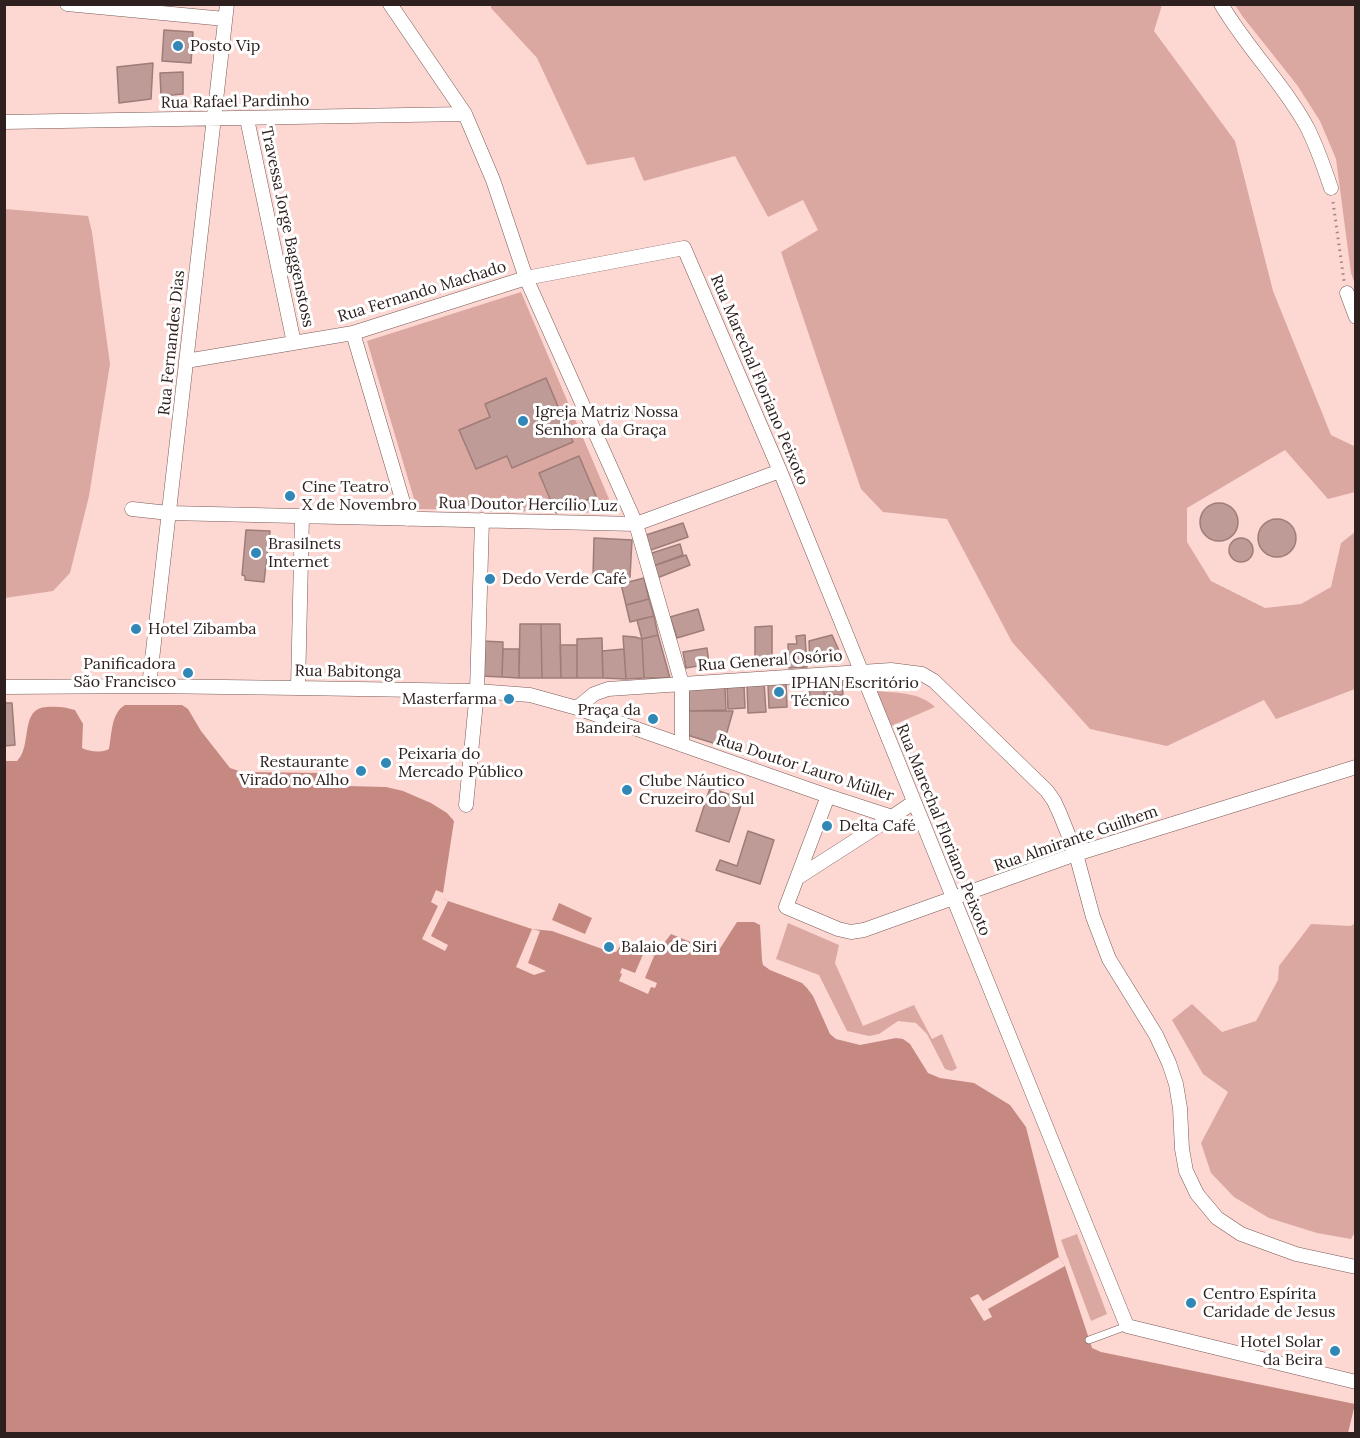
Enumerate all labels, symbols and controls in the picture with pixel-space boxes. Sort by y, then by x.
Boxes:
place label: Posto Vip [190,36,260,56]
marker: Posto Vip [171,39,185,53]
street label: Rua Rafael Pardinho [161,91,309,113]
street label: Travessa Jorge Baggenstoss [256,125,318,329]
street label: Rua Fernando Machado [335,257,509,327]
street label: Rua Fernandes Dias [155,269,189,417]
street label: Rua Marechal Floriano Peixoto [706,272,812,488]
place label: Igreja Matriz Nossa Senhora da Graça [535,402,678,440]
marker: Igreja Matriz Nossa Senhora da Graça [516,414,530,428]
place label: Cine Teatro X de Novembro [302,477,417,515]
marker: Cine Teatro X de Novembro [283,489,297,503]
street label: Rua Doutor Hercílio Luz [438,494,618,516]
place label: Brasilnets Internet [268,534,341,572]
marker: Brasilnets Internet [249,546,263,560]
place label: Dedo Verde Café [502,569,627,589]
marker: Dedo Verde Café [483,572,497,586]
place label: Hotel Zibamba [148,619,257,639]
marker: Hotel Zibamba [129,622,143,636]
street label: Rua General Osório [697,646,843,676]
place label: Panificadora São Francisco [74,654,176,692]
street label: Rua Babitonga [294,661,402,683]
marker: Panificadora São Francisco [181,666,195,680]
place label: IPHAN Escritório Técnico [791,673,919,711]
marker: IPHAN Escritório Técnico [772,685,786,699]
place label: Masterfarma [402,689,497,709]
marker: Masterfarma [502,692,516,706]
place label: Praça da Bandeira [575,700,641,738]
marker: Praça da Bandeira [646,712,660,726]
street label: Rua Marechal Floriano Peixoto [892,721,994,939]
street label: Rua Doutor Lauro Müller [714,730,896,806]
place label: Peixaria do Mercado Público [398,744,523,782]
place label: Restaurante Virado no Alho [239,752,349,790]
marker: Peixaria do Mercado Público [379,756,393,770]
marker: Restaurante Virado no Alho [354,764,368,778]
place label: Clube Náutico Cruzeiro do Sul [639,771,754,809]
marker: Clube Náutico Cruzeiro do Sul [620,783,634,797]
street label: Rua Almirante Guilhem [992,802,1160,876]
place label: Delta Café [839,816,916,836]
marker: Delta Café [820,819,834,833]
place label: Balaio de Siri [621,937,717,957]
marker: Balaio de Siri [602,940,616,954]
place label: Centro Espírita Caridade de Jesus [1203,1284,1335,1322]
marker: Centro Espírita Caridade de Jesus [1184,1296,1198,1310]
place label: Hotel Solar da Beira [1240,1332,1323,1370]
marker: Hotel Solar da Beira [1328,1344,1342,1358]

